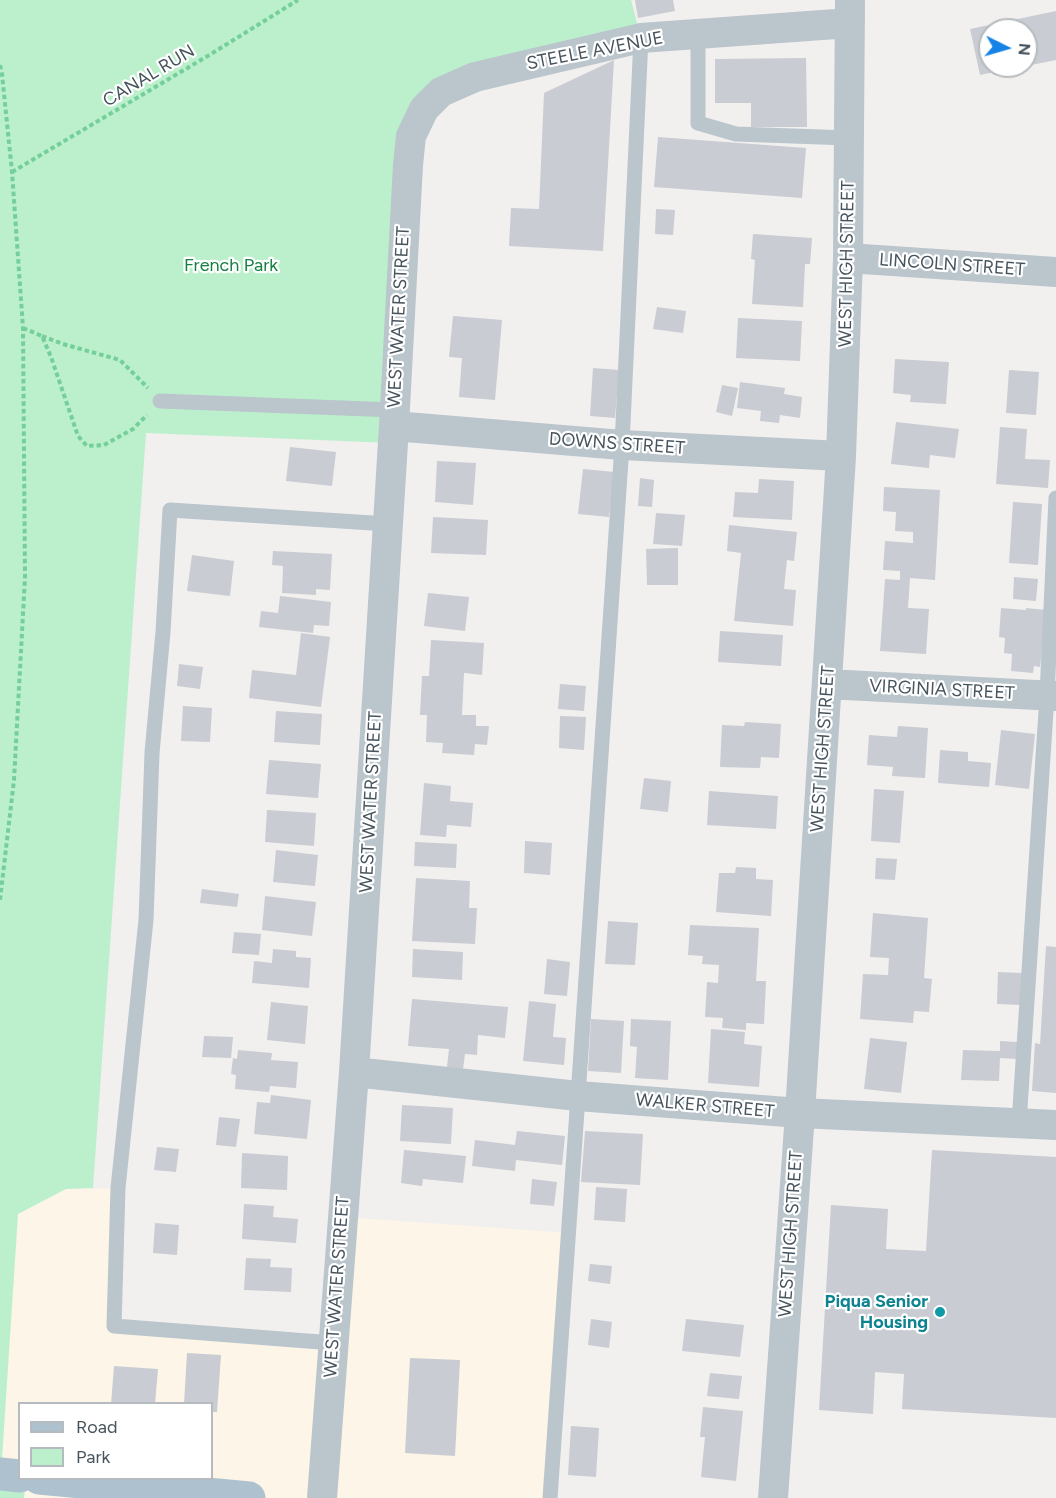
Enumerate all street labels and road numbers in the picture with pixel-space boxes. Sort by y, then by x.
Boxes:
street label: STEELE AVENUE [525,27,665,75]
street label: CANAL RUN [99,40,199,112]
street label: WEST HIGH STREET [835,180,859,348]
street label: WEST WATER STREET [383,226,415,408]
street label: LINCOLN STREET [878,249,1026,281]
street label: DOWNS STREET [548,428,686,460]
street label: WEST HIGH STREET [806,665,840,833]
street label: VIRGINIA STREET [869,675,1015,705]
street label: WEST WATER STREET [355,711,387,893]
street label: WALKER STREET [635,1089,775,1123]
street label: WEST HIGH STREET [774,1150,808,1318]
street label: WEST WATER STREET [320,1196,354,1378]

